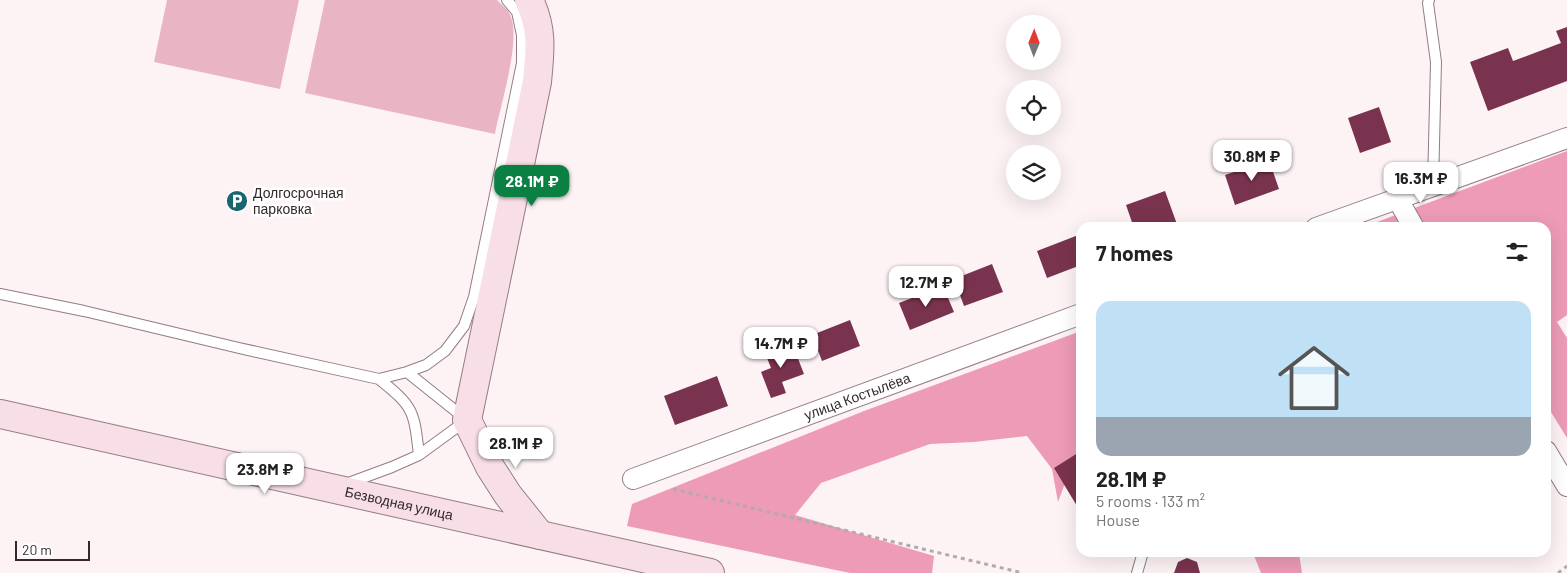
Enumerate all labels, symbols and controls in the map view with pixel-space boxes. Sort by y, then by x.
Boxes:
north arrow [1006,15,1061,70]
map controls [1006,15,1061,200]
button: locate [1006,80,1061,135]
pin: 30.8M ₽ [1206,140,1298,182]
button: layers [1006,145,1061,200]
text: 30.8M ₽ [1224,146,1280,165]
pin: 16.3M ₽ [1375,162,1467,204]
pin: 28.1M ₽ [486,164,578,207]
text: 16.3M ₽ [1394,168,1448,187]
text: 28.1M ₽ [505,171,559,190]
place label: Долгосрочная парковка [253,184,344,217]
parking icon: Долгосрочная парковка [225,189,249,213]
icon: filters [1503,238,1531,266]
text: 7 homes [1096,240,1173,265]
pin: 12.7M ₽ [880,266,972,308]
text: 12.7M ₽ [900,272,952,291]
pin: 14.7M ₽ [735,326,827,369]
text: 14.7M ₽ [754,333,808,352]
icon: home [1269,333,1359,423]
street label: улица Костылёва [802,369,913,423]
pin: 28.1M ₽ [470,426,562,469]
text: 28.1M ₽ [489,433,543,452]
pin: 23.8M ₽ [219,452,311,495]
text: 23.8M ₽ [237,459,293,478]
text: 28.1M ₽ [1096,466,1166,491]
street label: Безводная улица [343,483,455,523]
text: 5 rooms · 133 m² [1096,491,1205,510]
text: House [1096,510,1140,529]
scale bar [15,538,90,561]
text: 20 m [22,541,52,558]

